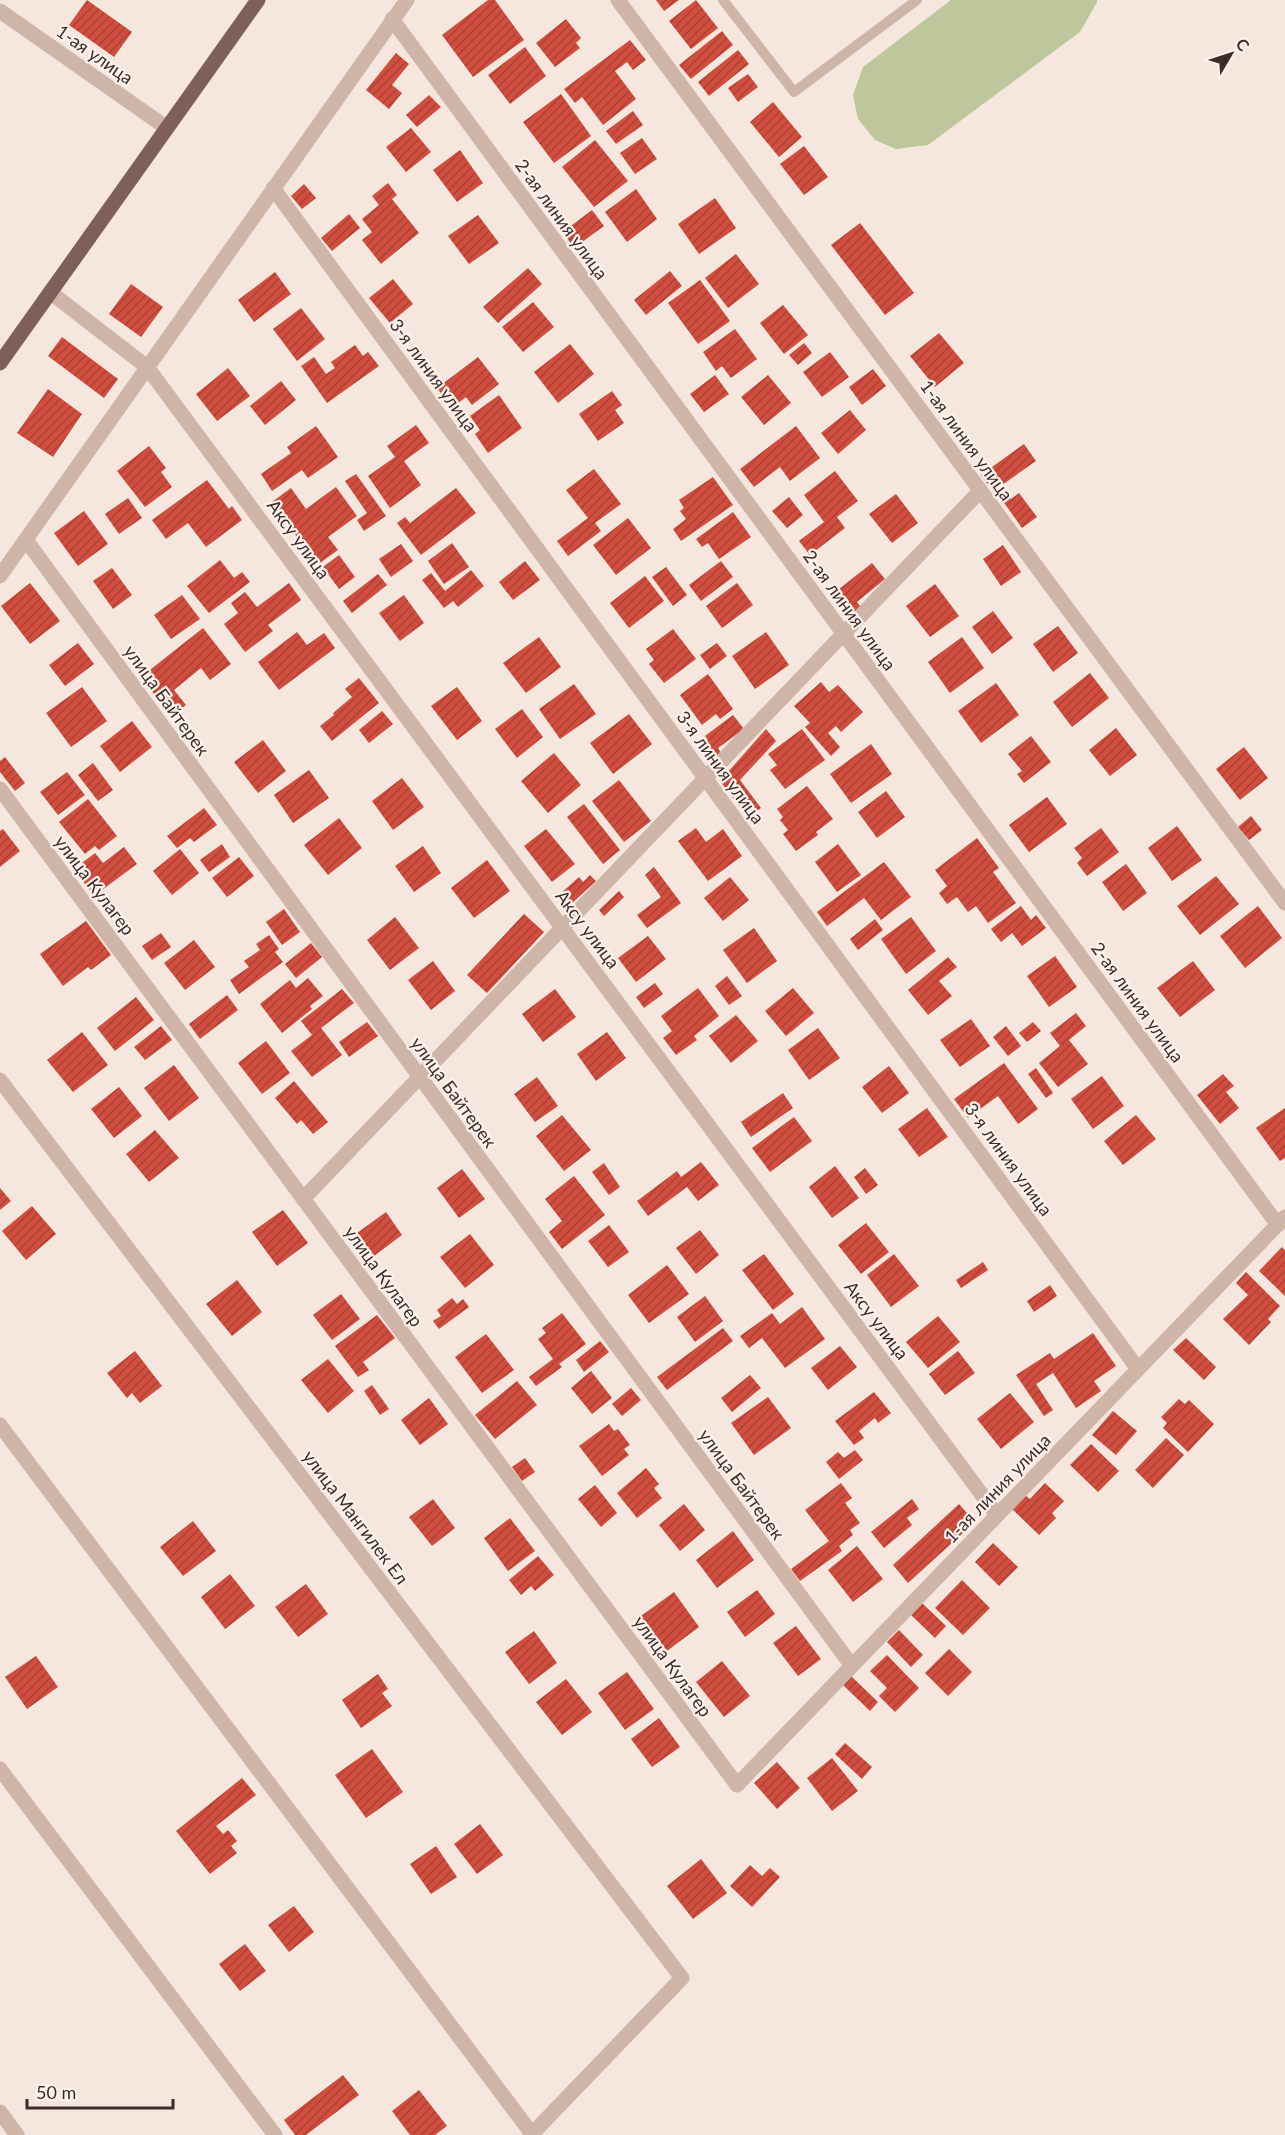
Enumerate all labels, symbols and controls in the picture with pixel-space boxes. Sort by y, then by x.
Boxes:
street label: 1-ая улица [52,20,138,88]
north arrow [1201,24,1261,84]
text: С [1232,34,1254,55]
street label: 2-ая линия улица [511,154,613,284]
street label: 3-я линия улица [386,314,482,436]
street label: 1-ая линия улица [916,375,1018,505]
street label: Аксу улица [263,495,335,583]
street label: 2-ая линия улица [799,545,901,675]
street label: улица Байтерек [120,640,215,760]
street label: 3-я линия улица [673,706,769,828]
street label: улица Кулагер [50,831,140,939]
street label: Аксу улица [551,885,625,973]
street label: 2-ая линия улица [1087,937,1189,1067]
street label: улица Байтерек [407,1032,502,1152]
street label: 3-я линия улица [961,1098,1057,1220]
street label: улица Кулагер [340,1221,428,1331]
street label: Аксу улица [840,1276,914,1364]
street label: улица Байтерек [695,1424,790,1544]
street label: 1-ая линия улица [939,1429,1055,1547]
street label: улица Мангилек Ел [298,1446,414,1588]
street label: улица Кулагер [629,1611,717,1721]
scale bar [27,2072,172,2110]
text: 50 m [36,2081,76,2103]

